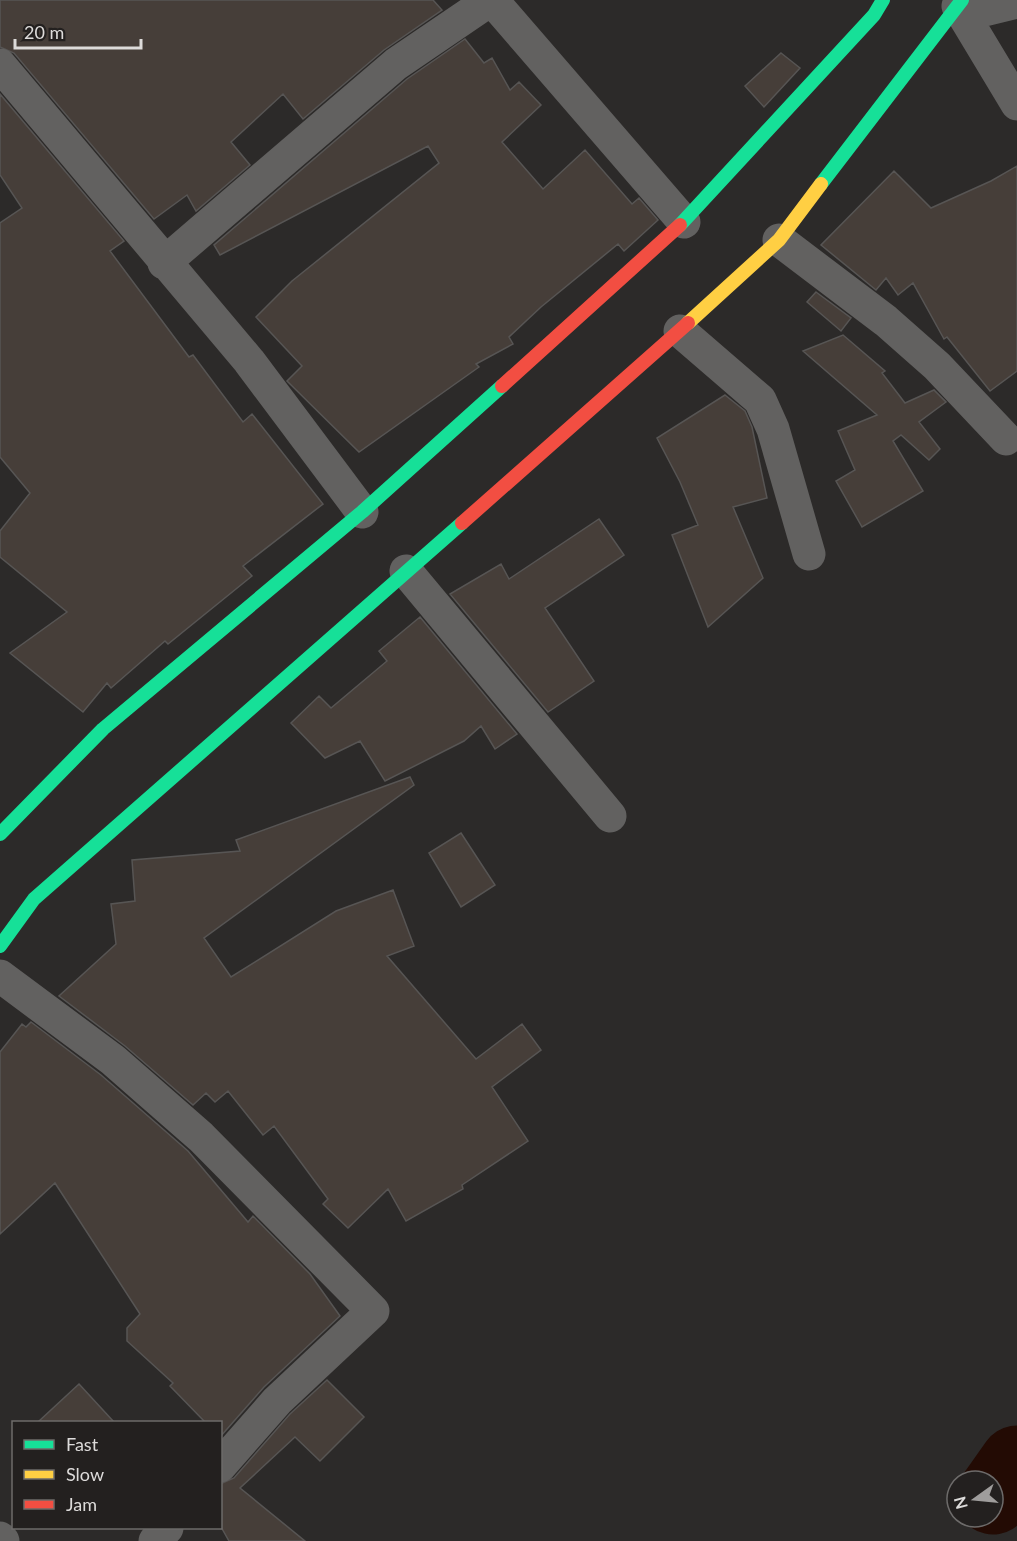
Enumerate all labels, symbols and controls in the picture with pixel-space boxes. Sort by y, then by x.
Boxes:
scale bar [15,12,141,50]
text: 20 m [24,21,64,43]
legend [12,1421,222,1529]
text: Fast [66,1433,99,1455]
text: Slow [66,1463,104,1485]
north arrow [945,1469,1005,1529]
text: Jam [66,1493,97,1515]
text: N [949,1495,971,1511]

